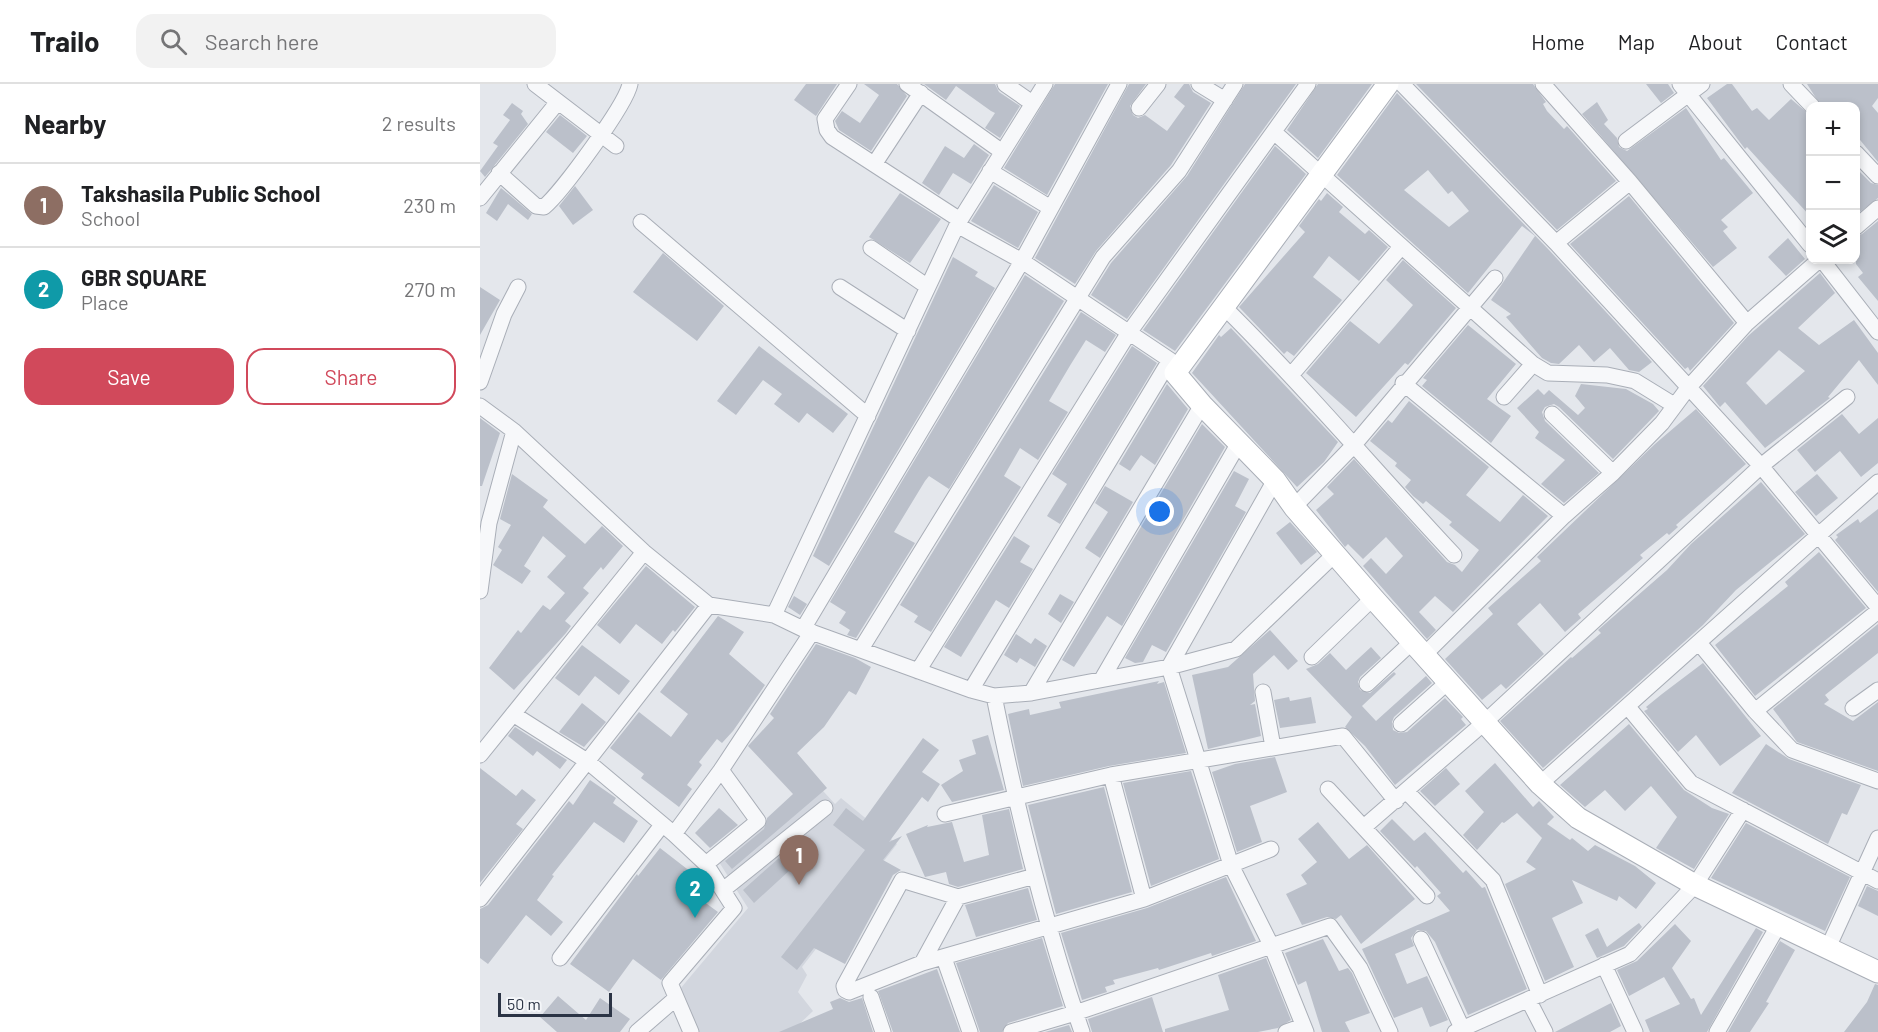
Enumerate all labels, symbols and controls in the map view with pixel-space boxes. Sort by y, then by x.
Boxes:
search box [136,14,556,68]
text: Trailo [30,24,100,58]
icon: search [157,25,190,58]
text: Search here [205,28,319,54]
text: Home [1531,29,1585,54]
text: Map [1618,29,1655,54]
text: About [1688,29,1743,54]
text: Contact [1776,29,1848,54]
map controls [1806,102,1860,264]
button: + [1806,102,1860,156]
text: Nearby [24,108,106,139]
text: 2 results [382,111,456,135]
button: − [1806,156,1860,210]
text: Takshasila Public School [81,180,320,206]
text: 1 [40,193,47,217]
text: 230 m [403,193,456,217]
text: School [81,206,140,230]
button: layers [1806,210,1860,264]
text: GBR SQUARE [81,264,207,290]
text: 2 [38,277,49,301]
text: 270 m [404,277,456,301]
text: Place [81,290,129,314]
button: Save [24,348,234,405]
button: Share [246,348,456,405]
your location [1145,497,1174,526]
pin: 1 [780,836,818,885]
pin: 2 [676,868,714,918]
scale bar [498,990,612,1018]
text: 50 m [507,994,541,1013]

